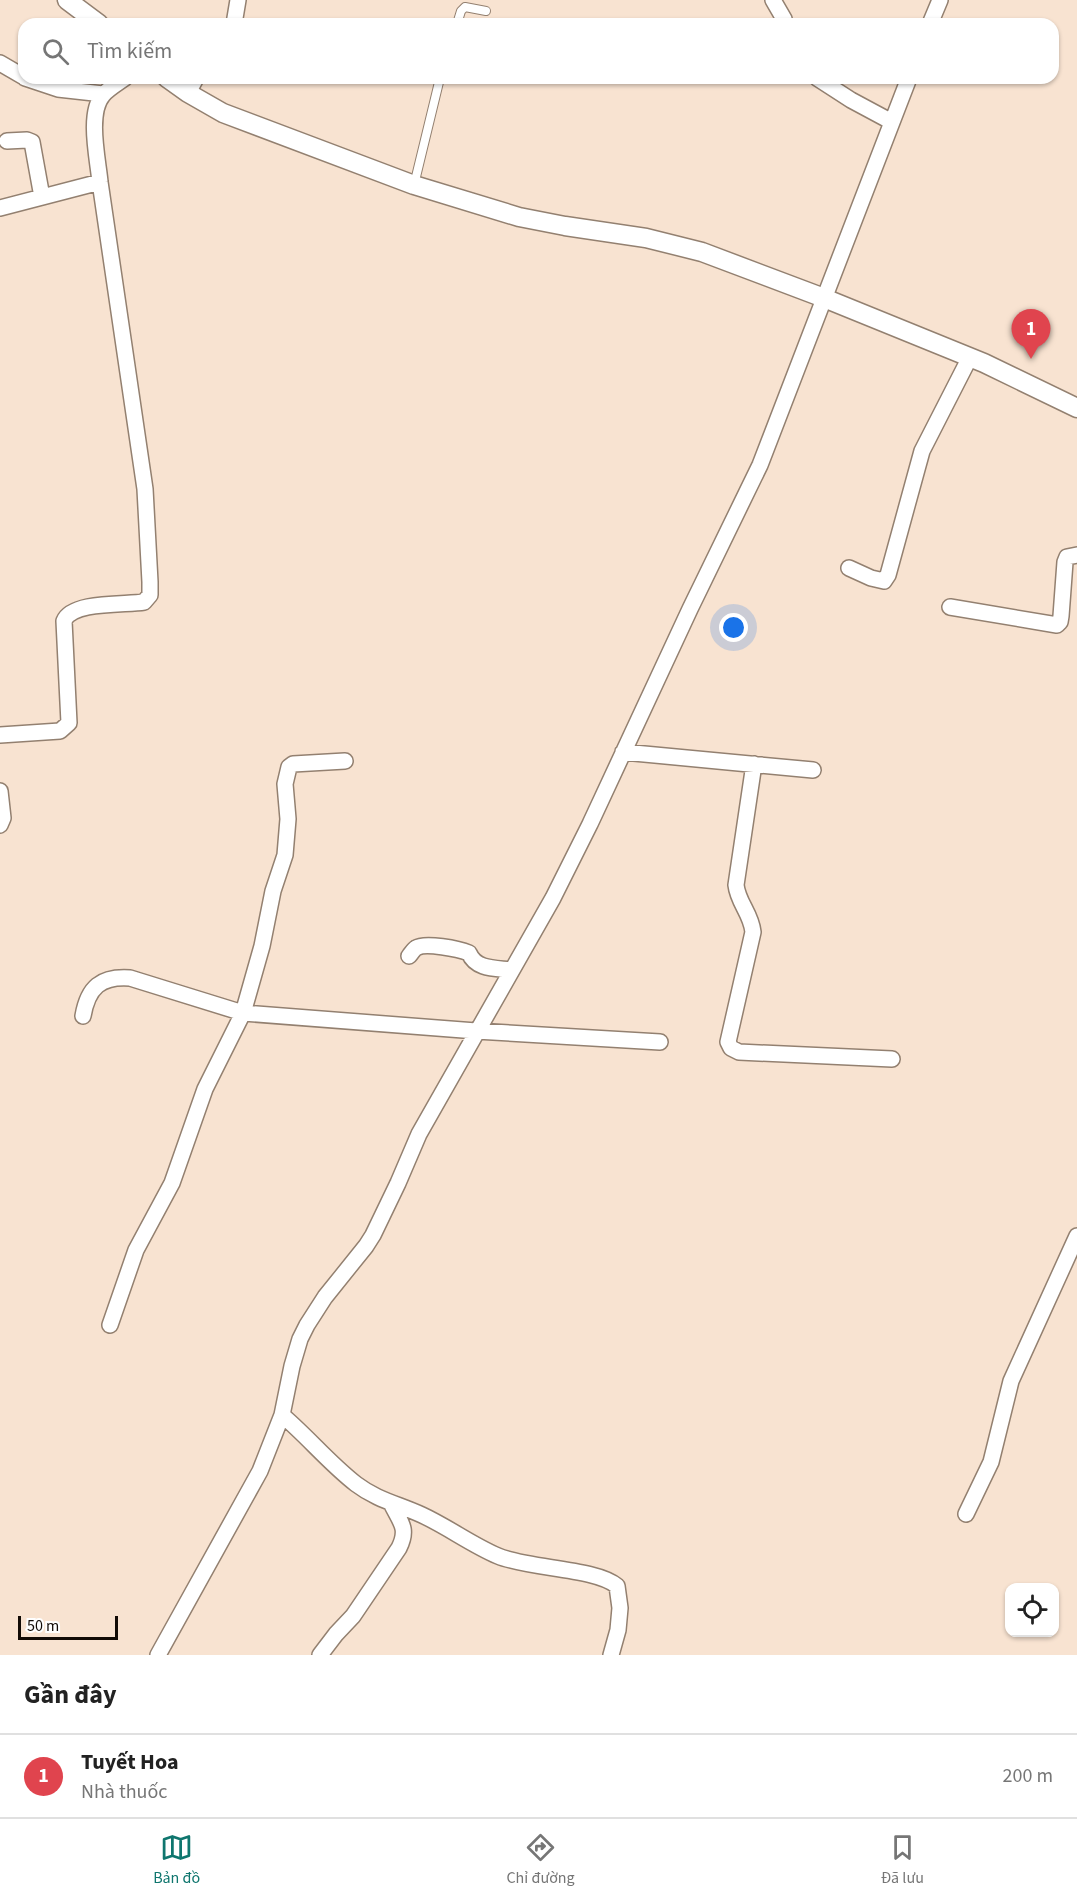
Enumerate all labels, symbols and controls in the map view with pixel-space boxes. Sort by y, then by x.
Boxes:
search box [18,18,1059,84]
icon: search [39,35,72,68]
text: Tìm kiếm [87,35,172,67]
pin: 1 [1012,310,1050,359]
your location [719,613,748,642]
map controls [1005,1583,1059,1637]
button: locate [1005,1583,1059,1637]
scale bar [18,1613,118,1640]
text: 50 m [27,1615,59,1637]
text: Gần đây [24,1676,117,1713]
text: Tuyết Hoa [81,1746,178,1778]
text: 1 [38,1762,49,1790]
text: 200 m [1003,1762,1053,1790]
text: Nhà thuốc [81,1778,167,1806]
tab: Bản đồ [153,1831,200,1889]
tab: Chỉ đường [506,1831,575,1889]
tab: Đã lưu [881,1831,924,1889]

